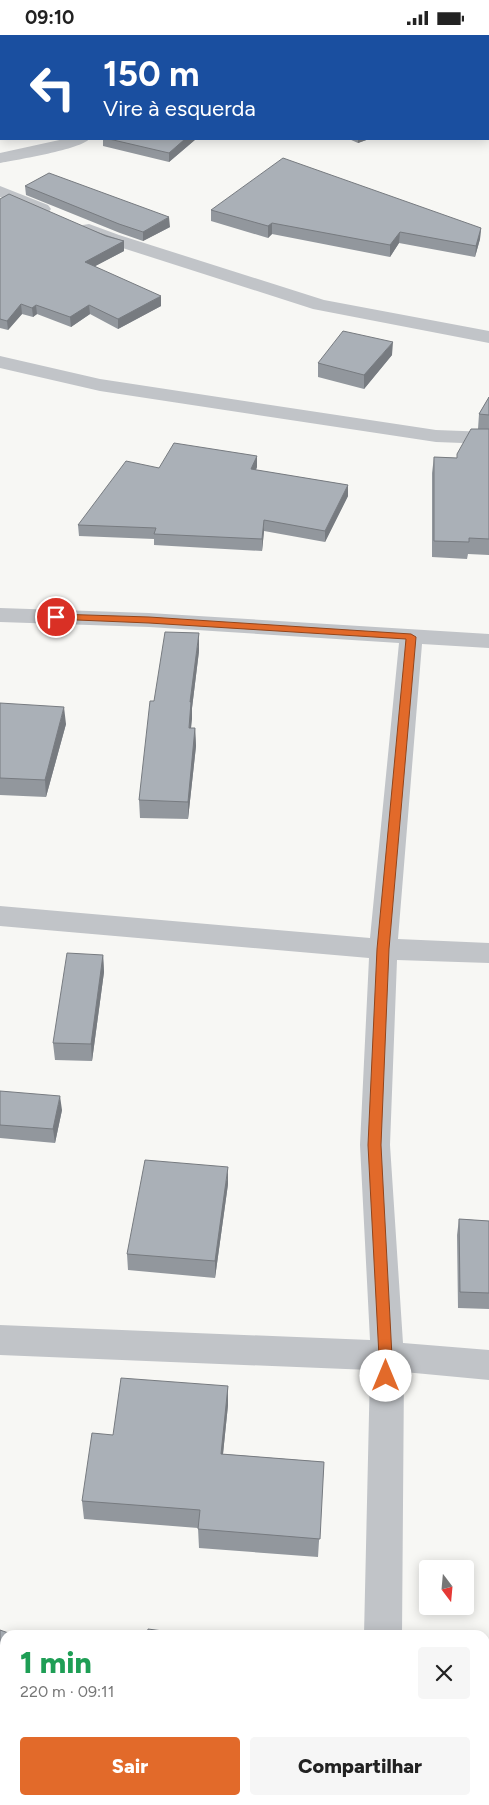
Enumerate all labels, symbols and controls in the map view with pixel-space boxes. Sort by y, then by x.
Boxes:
text: 09:10 [25,6,74,29]
text: 150 m [103,53,200,95]
icon: left [20,55,85,120]
text: Vire à esquerda [103,95,256,122]
pin [35,596,77,638]
icon: arrive [42,603,70,631]
position arrow [359,1349,411,1401]
north arrow [419,1560,474,1615]
map controls [419,1560,474,1615]
text: 1 min [20,1644,92,1681]
button: close [418,1647,470,1699]
text: 220 m · 09:11 [20,1682,114,1701]
button: Sair [20,1737,240,1795]
button: Compartilhar [250,1737,470,1795]

